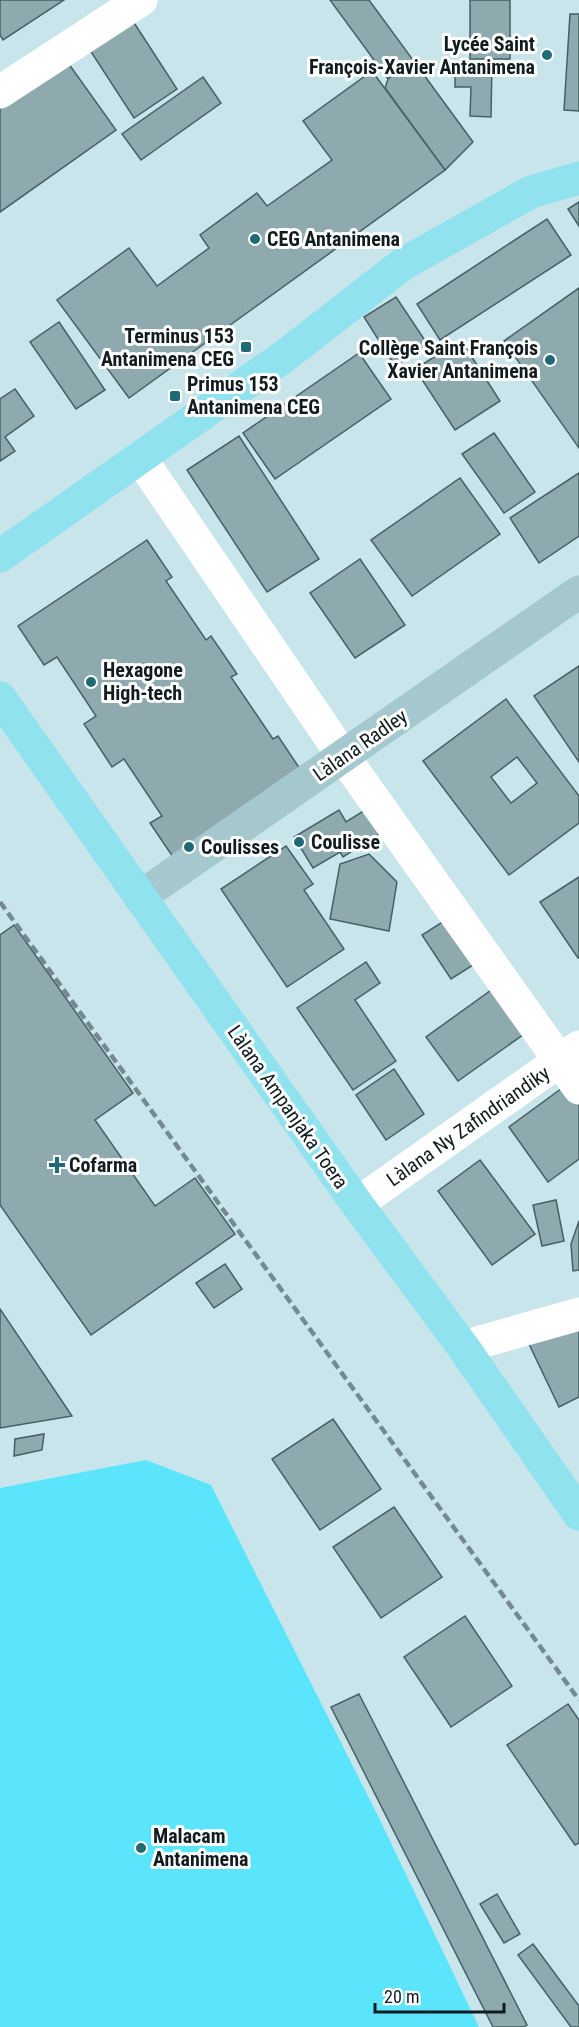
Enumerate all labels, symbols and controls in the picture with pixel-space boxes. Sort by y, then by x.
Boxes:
place label: Lycée Saint François-Xavier Antanimena [309,32,535,79]
marker: Lycée Saint François-Xavier Antanimena [540,48,554,62]
place label: CEG Antanimena [267,227,400,251]
marker: CEG Antanimena [248,232,262,246]
place label: Terminus 153 Antanimena CEG [101,324,234,371]
place label: Collège Saint François Xavier Antanimena [359,336,538,383]
marker: Terminus 153 Antanimena CEG [239,340,253,354]
marker: Collège Saint François Xavier Antanimena [543,353,557,367]
place label: Primus 153 Antanimena CEG [187,372,320,419]
marker: Primus 153 Antanimena CEG [168,389,182,403]
place label: Hexagone High-tech [103,658,183,705]
marker: Hexagone High-tech [84,675,98,689]
street label: Làlana Radley [308,704,412,786]
place label: Coulisse [311,830,380,854]
place label: Coulisses [201,835,279,859]
marker: Coulisse [292,835,306,849]
marker: Coulisses [182,840,196,854]
street label: Làlana Ampanjaka Toera [223,1021,353,1193]
street label: Làlana Ny Zafindriandiky [382,1061,554,1191]
place label: Cofarma [69,1153,137,1177]
marker: Cofarma [50,1158,64,1172]
place label: Malacam Antanimena [153,1824,248,1871]
marker: Malacam Antanimena [134,1841,148,1855]
scale bar [375,1976,504,2014]
text: 20 m [384,1986,419,2007]

